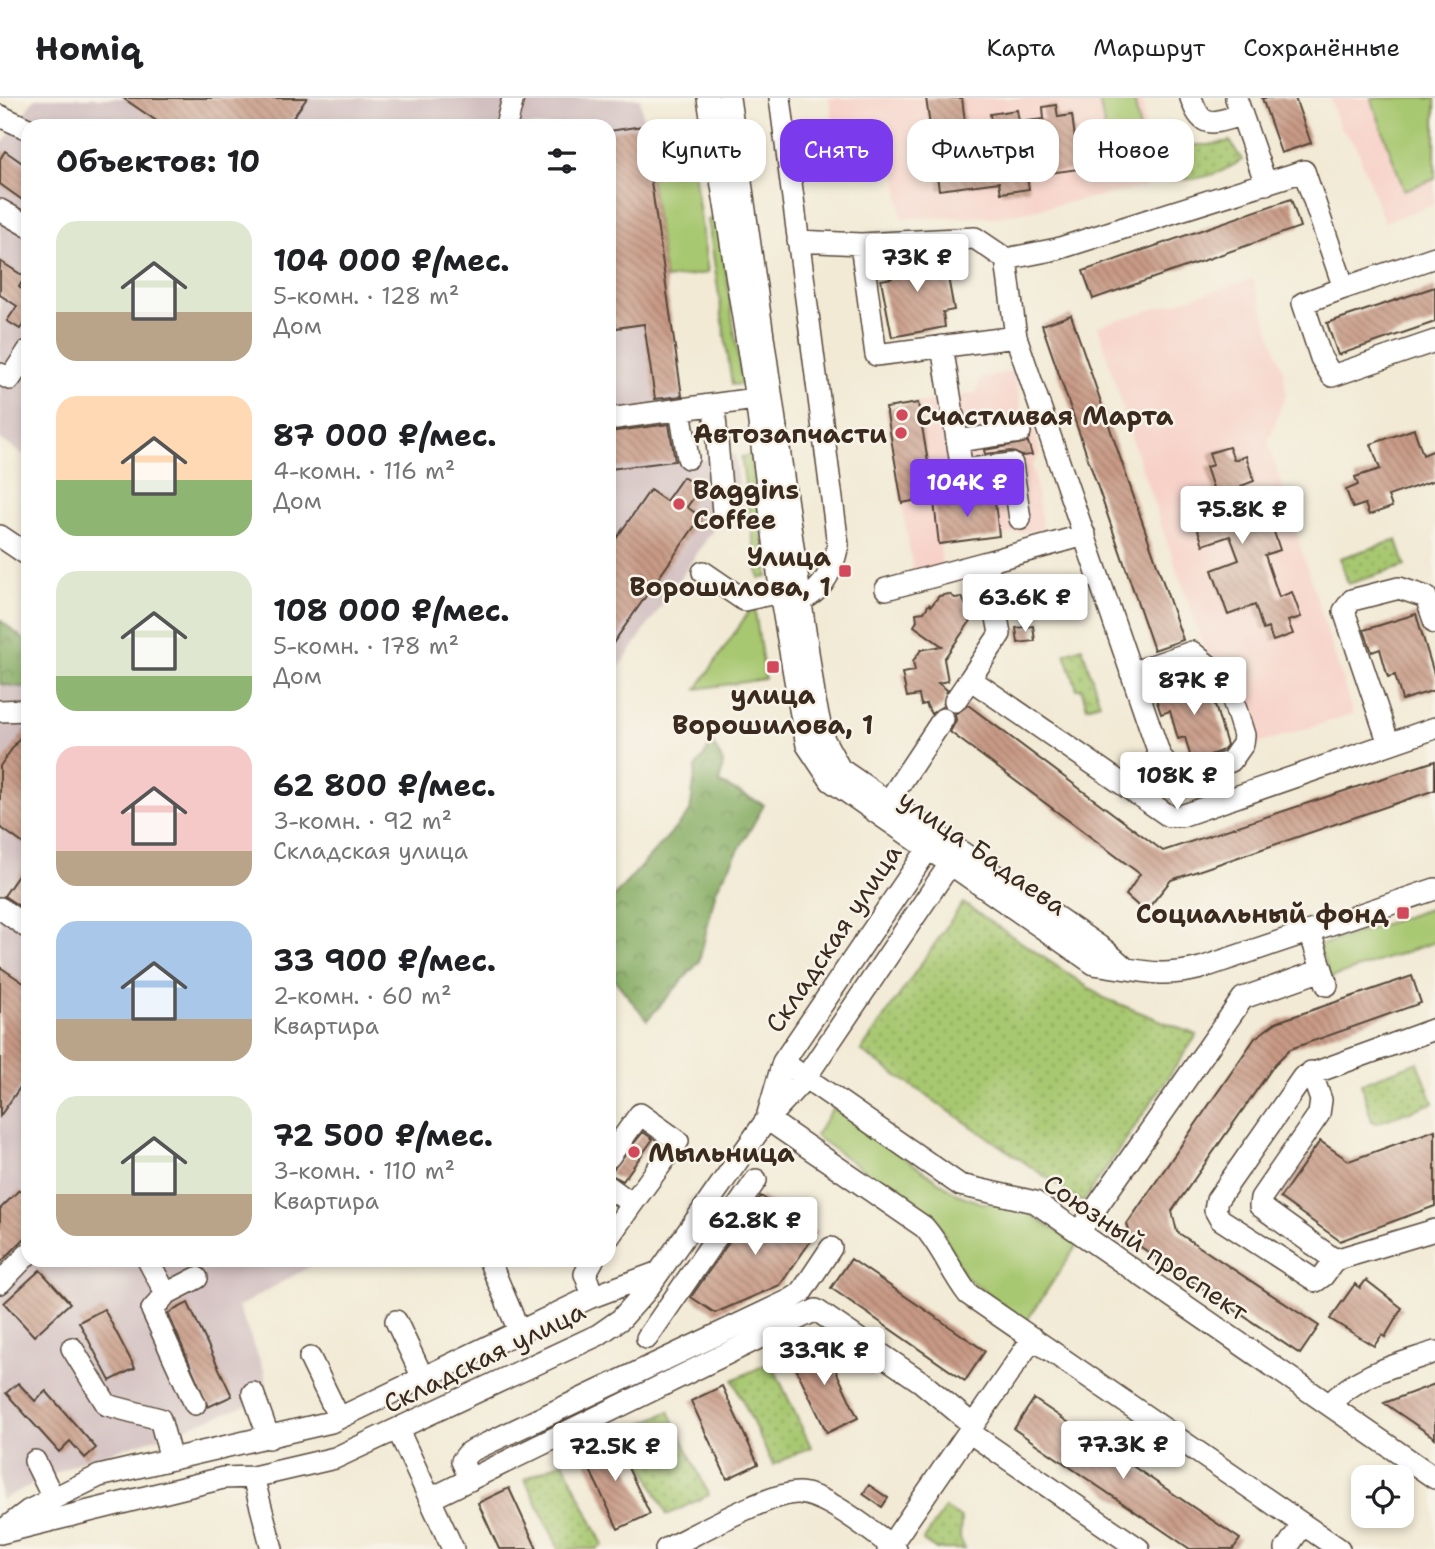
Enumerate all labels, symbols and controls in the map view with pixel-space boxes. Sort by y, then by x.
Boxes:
text: Homiq [35,26,141,71]
text: Карта [987,32,1055,64]
text: Маршрут [1093,32,1205,64]
text: Сохранённые [1243,32,1400,64]
chip: Купить [637,119,766,182]
chip: Снять [780,119,893,182]
chip: Фильтры [907,119,1059,182]
chip: Новое [1073,119,1194,182]
text: Объектов: 10 [56,141,260,182]
icon: filters [543,142,581,180]
pin: 73K ₽ [868,234,966,294]
text: 104 000 ₽/мес. [273,240,510,281]
text: 73K ₽ [882,242,952,272]
icon: home [112,249,196,333]
text: 5-комн. · 128 m² [273,281,459,311]
text: Дом [273,311,322,341]
place label: Счастливая Марта [916,398,1174,433]
marker: Счастливая Марта [894,407,910,423]
text: 87 000 ₽/мес. [273,415,497,456]
place label: Автозапчасти [693,416,887,451]
icon: home [112,424,196,508]
marker: Автозапчасти [893,425,909,441]
text: 4-комн. · 116 m² [273,456,455,486]
pin: 104K ₽ [910,460,1024,519]
text: 104K ₽ [926,467,1008,497]
place label: Baggins Coffee [693,472,799,537]
text: Дом [273,486,322,516]
pin: 75.8K ₽ [1177,486,1307,546]
text: 75.8K ₽ [1196,494,1288,524]
marker: Baggins Coffee [671,496,687,512]
place label: Улица Ворошилова, 1 [630,539,831,604]
marker: Улица Ворошилова, 1 [837,563,853,579]
pin: 63.6K ₽ [960,574,1090,634]
text: 63.6K ₽ [979,582,1071,612]
text: 108 000 ₽/мес. [273,590,510,631]
icon: home [112,599,196,683]
text: 5-комн. · 178 m² [273,631,459,661]
pin: 87K ₽ [1145,658,1243,717]
marker: улица Ворошилова, 1 [765,659,781,675]
text: Дом [273,661,322,691]
text: 87K ₽ [1158,665,1230,695]
place label: улица Ворошилова, 1 [672,677,874,742]
pin: 108K ₽ [1120,752,1234,812]
text: 108K ₽ [1136,760,1218,790]
text: 62 800 ₽/мес. [273,765,496,806]
icon: home [112,774,196,858]
street label: улица Бадаева [892,781,1074,923]
text: 3-комн. · 92 m² [273,806,452,836]
text: Складская улица [273,836,468,866]
street label: Складская улица [757,837,909,1039]
place label: Социальный фонд [1136,896,1389,931]
marker: Социальный фонд [1395,905,1411,921]
text: 33 900 ₽/мес. [273,940,496,981]
icon: home [112,949,196,1033]
text: 2-комн. · 60 m² [273,981,451,1011]
text: Квартира [273,1011,379,1041]
text: 72 500 ₽/мес. [273,1115,493,1156]
icon: home [112,1124,196,1208]
place label: Мыльница [648,1135,795,1170]
marker: Мыльница [626,1144,642,1160]
text: 3-комн. · 110 m² [273,1156,455,1186]
street label: Союзный проспект [1037,1165,1256,1329]
text: Квартира [273,1186,379,1216]
pin: 62.8K ₽ [690,1198,820,1257]
text: 62.8K ₽ [708,1205,802,1235]
street label: Складская улица [377,1293,591,1421]
pin: 33.9K ₽ [759,1328,889,1387]
text: 33.9K ₽ [779,1335,869,1365]
pin: 77.3K ₽ [1058,1422,1188,1481]
pin: 72.5K ₽ [550,1424,680,1483]
text: 77.3K ₽ [1077,1429,1169,1459]
text: 72.5K ₽ [569,1431,661,1461]
map controls [1351,1465,1414,1528]
button: locate [1351,1465,1414,1528]

